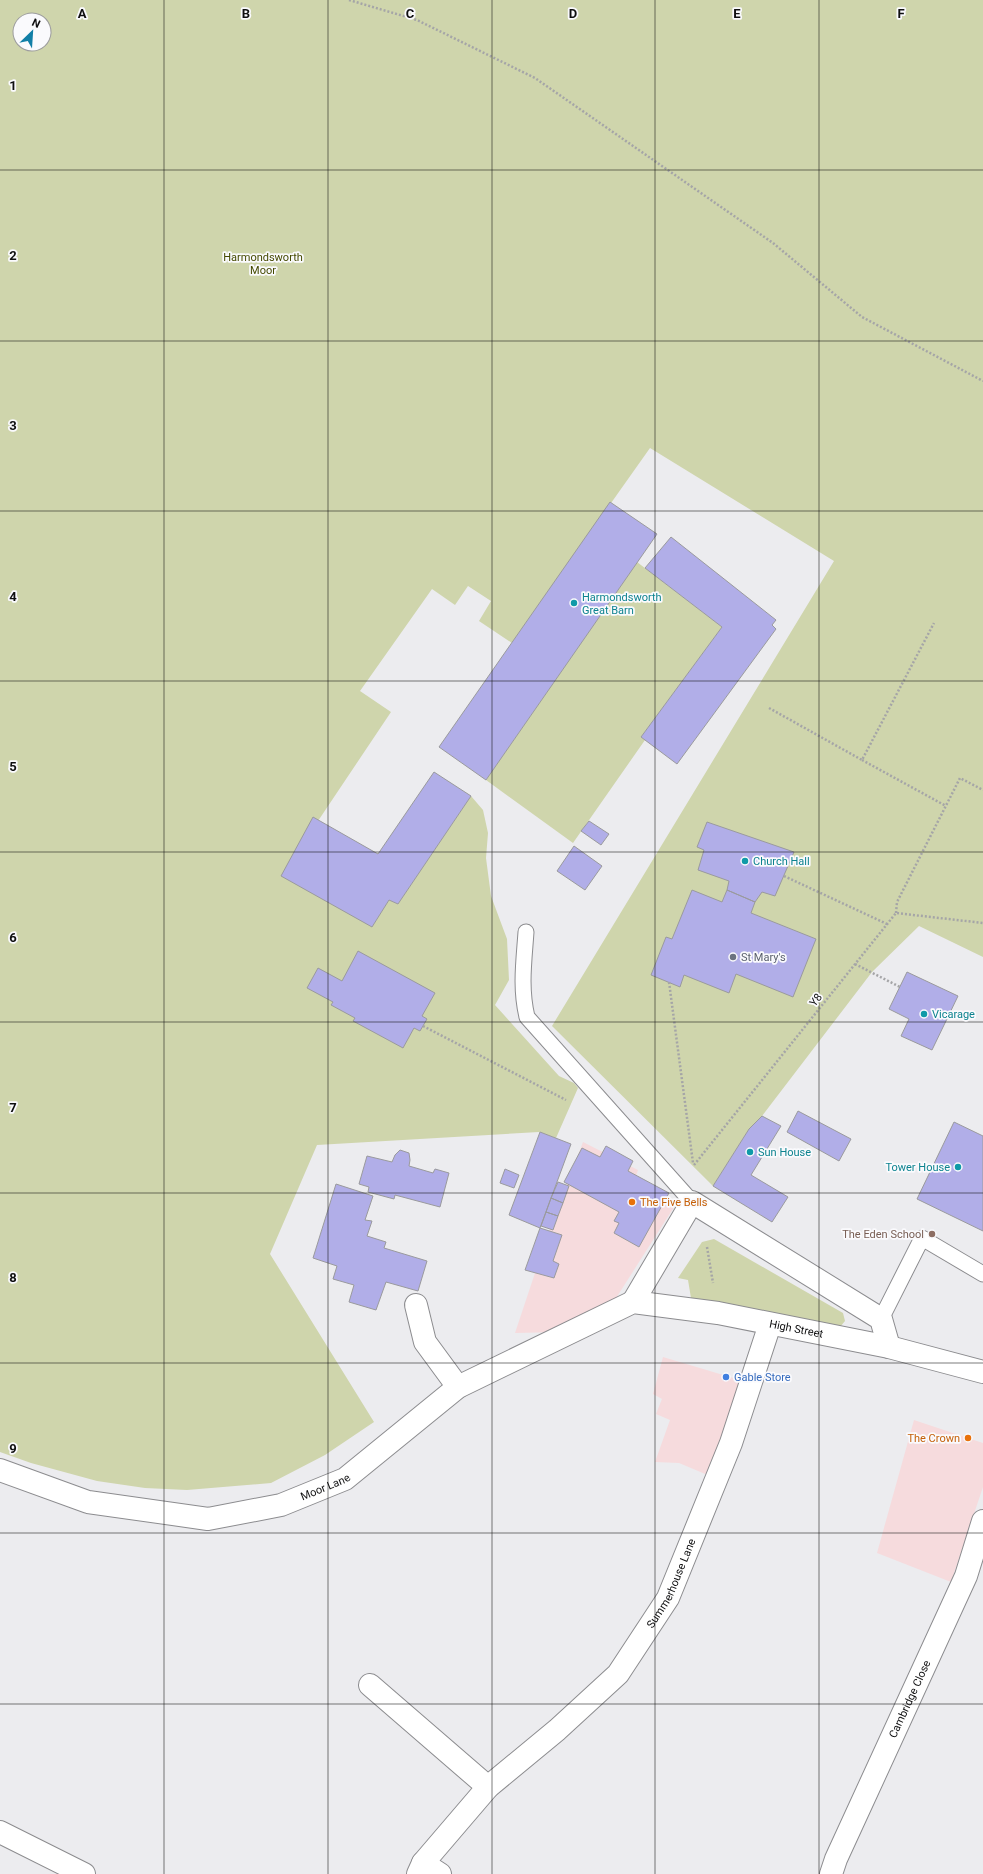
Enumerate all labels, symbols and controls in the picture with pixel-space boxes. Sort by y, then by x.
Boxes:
text: A [78,6,87,21]
text: B [242,6,250,21]
text: C [406,6,415,21]
text: D [569,6,577,21]
text: E [733,6,741,21]
text: F [897,6,905,21]
north arrow [12,12,52,52]
text: N [30,16,42,31]
text: 1 [9,78,17,93]
text: 2 [9,248,17,263]
park label: Harmondsworth Moor [223,251,303,277]
text: 3 [9,418,17,433]
text: 4 [9,589,17,604]
place label: Harmondsworth Great Barn [582,591,662,617]
marker: Harmondsworth Great Barn [569,598,579,608]
text: 5 [9,759,17,774]
place label: Church Hall [753,855,810,868]
marker: Church Hall [740,856,750,866]
text: 6 [9,930,17,945]
place label: St Mary's [741,951,786,964]
marker: St Mary's [728,952,738,962]
street label: Y8 [807,991,825,1009]
place label: Vicarage [932,1008,975,1021]
marker: Vicarage [919,1009,929,1019]
text: 7 [9,1100,17,1115]
place label: Sun House [758,1146,811,1159]
marker: Sun House [745,1147,755,1157]
place label: Tower House [885,1161,950,1174]
marker: Tower House [953,1162,963,1172]
place label: The Five Bells [640,1196,708,1209]
marker: The Five Bells [627,1197,637,1207]
place label: The Eden School [842,1228,924,1241]
marker: The Eden School [927,1229,937,1239]
text: 8 [9,1270,17,1285]
street label: High Street [768,1317,825,1340]
place label: Gable Store [734,1371,791,1384]
marker: Gable Store [721,1372,731,1382]
place label: The Crown [907,1432,960,1445]
marker: The Crown [963,1433,973,1443]
text: 9 [9,1441,17,1456]
street label: Moor Lane [299,1471,353,1503]
street label: Summerhouse Lane [644,1536,698,1630]
street label: Cambridge Close [886,1658,933,1740]

